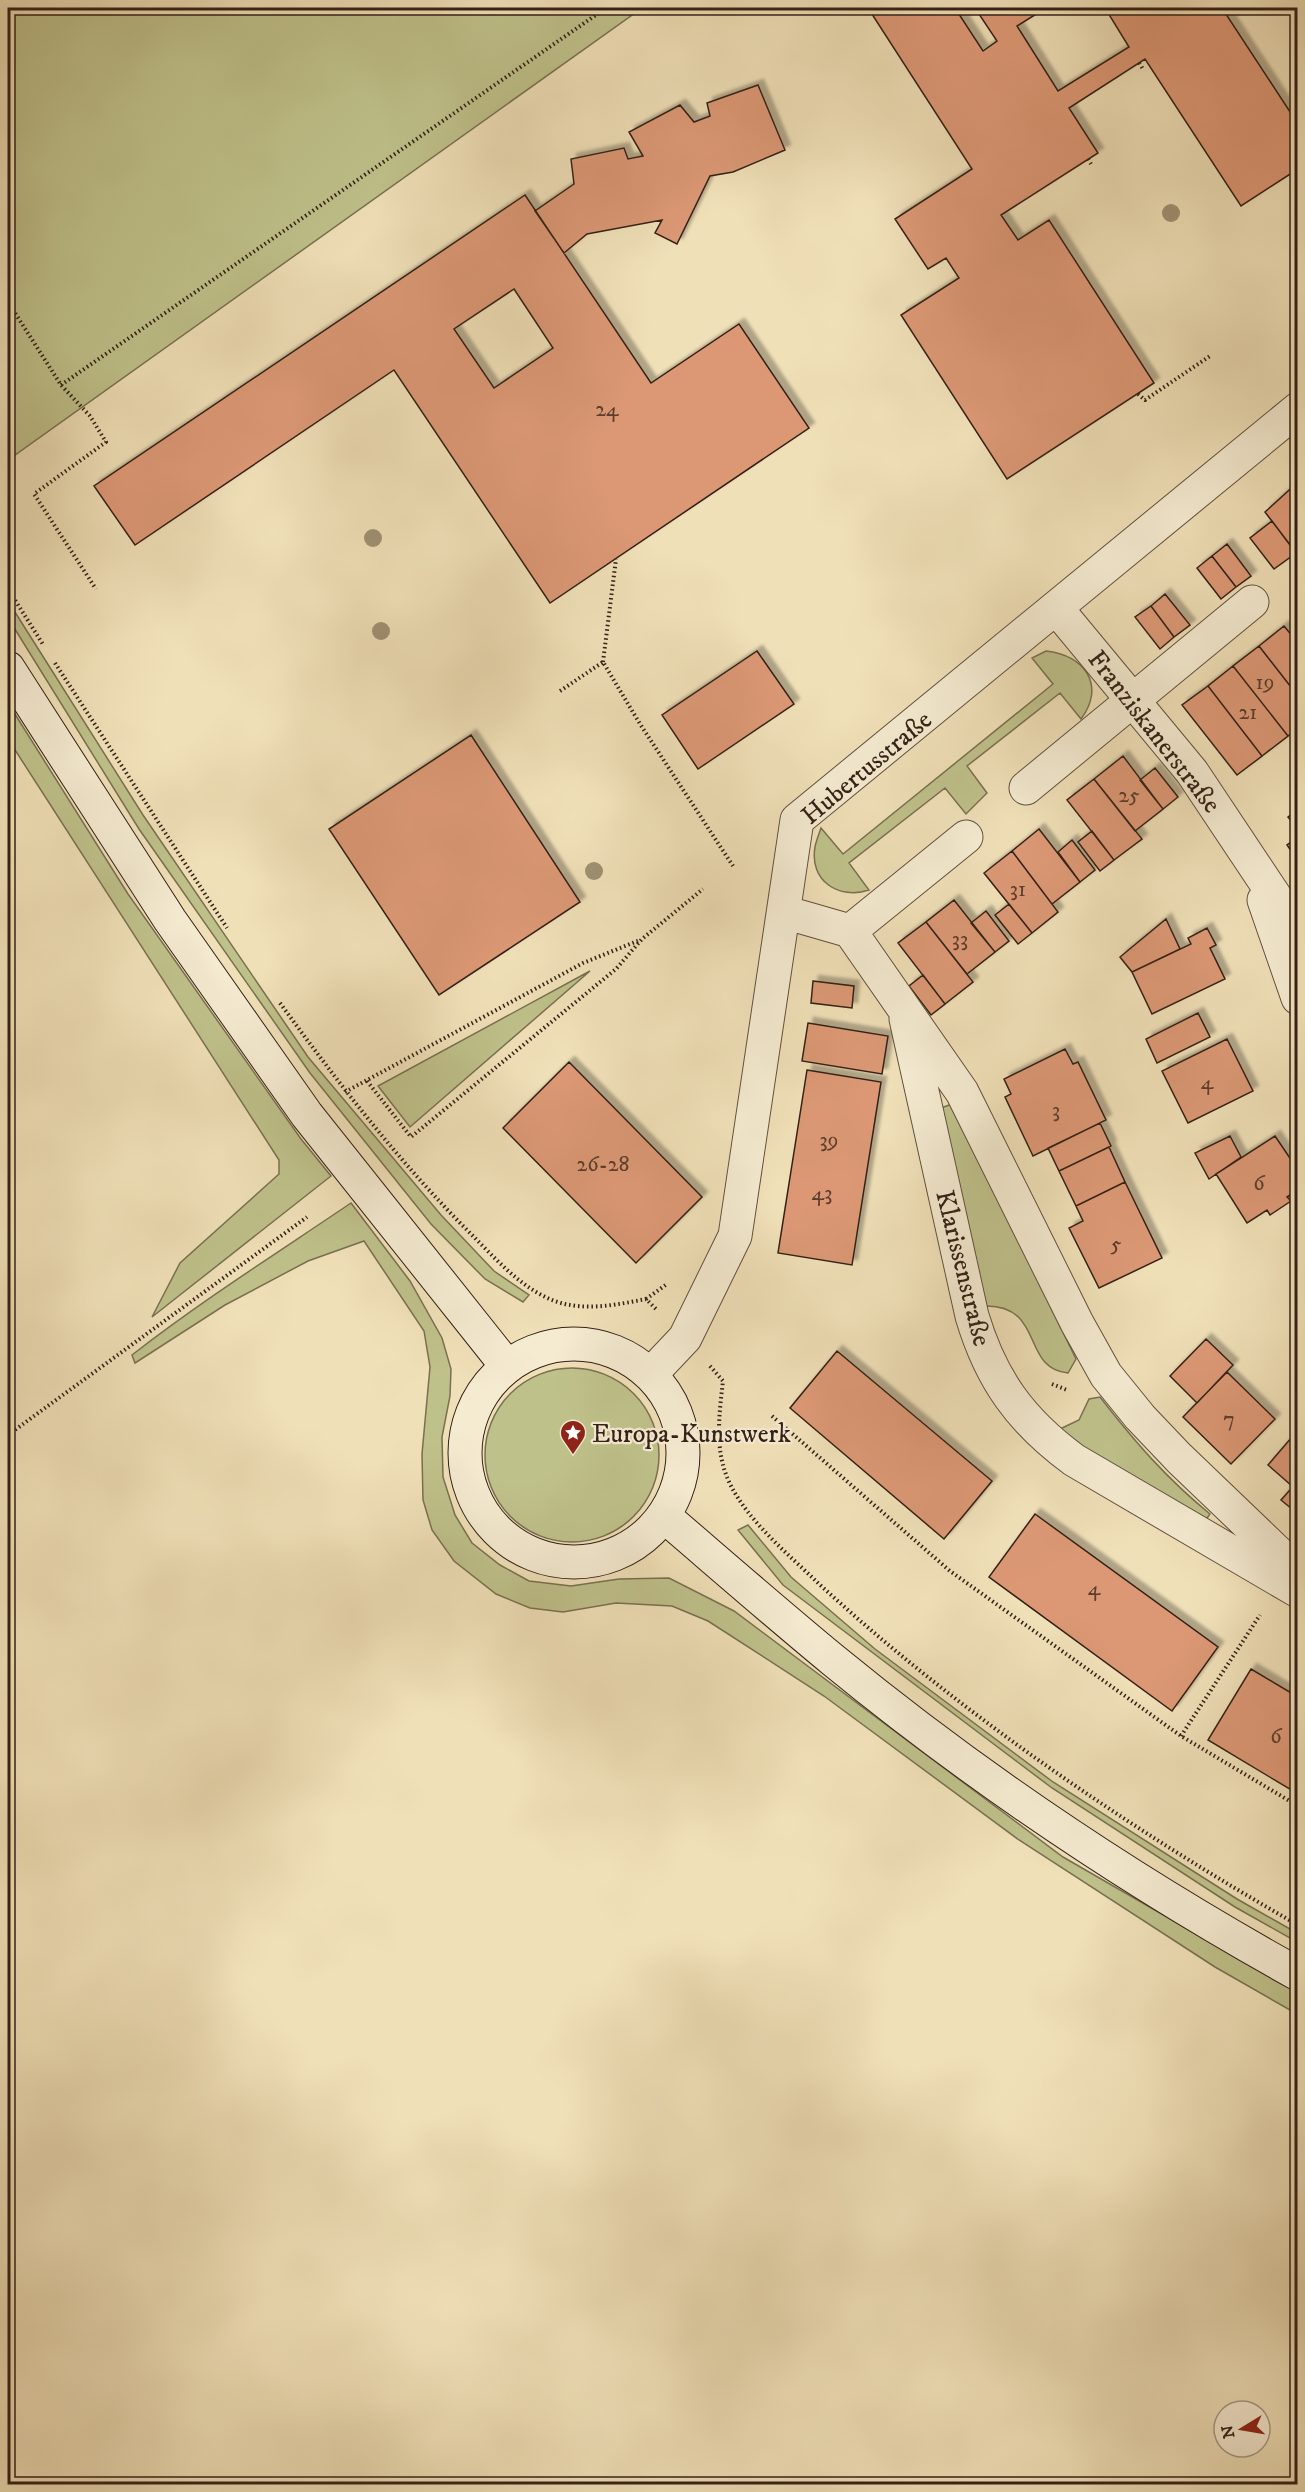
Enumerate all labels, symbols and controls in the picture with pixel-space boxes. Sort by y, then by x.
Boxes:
house number: 24 [595,396,620,423]
street label: Franziskanerstraße [1080,644,1228,820]
house number: 19 [1256,669,1275,696]
house number: 21 [1239,699,1257,726]
street label: Hubertusstraße [795,704,939,832]
house number: 25 [1118,782,1140,809]
house number: 31 [1010,876,1026,903]
house number: 33 [952,926,968,953]
house number: 4 [1201,1069,1215,1096]
house number: 3 [1052,1097,1060,1124]
house number: 39 [819,1127,839,1154]
house number: 26-28 [576,1151,630,1178]
house number: 6 [1253,1170,1266,1197]
house number: 43 [812,1180,832,1207]
street label: Klarissenstraße [927,1187,998,1350]
house number: 5 [1111,1231,1122,1258]
house number: 7 [1223,1406,1235,1433]
place icon: Europa-Kunstwerk [558,1418,588,1456]
place label: Europa-Kunstwerk [592,1418,791,1451]
house number: 4 [1088,1575,1102,1602]
house number: 6 [1270,1723,1283,1750]
north arrow [1212,2399,1272,2459]
text: N [1217,2423,1239,2440]

